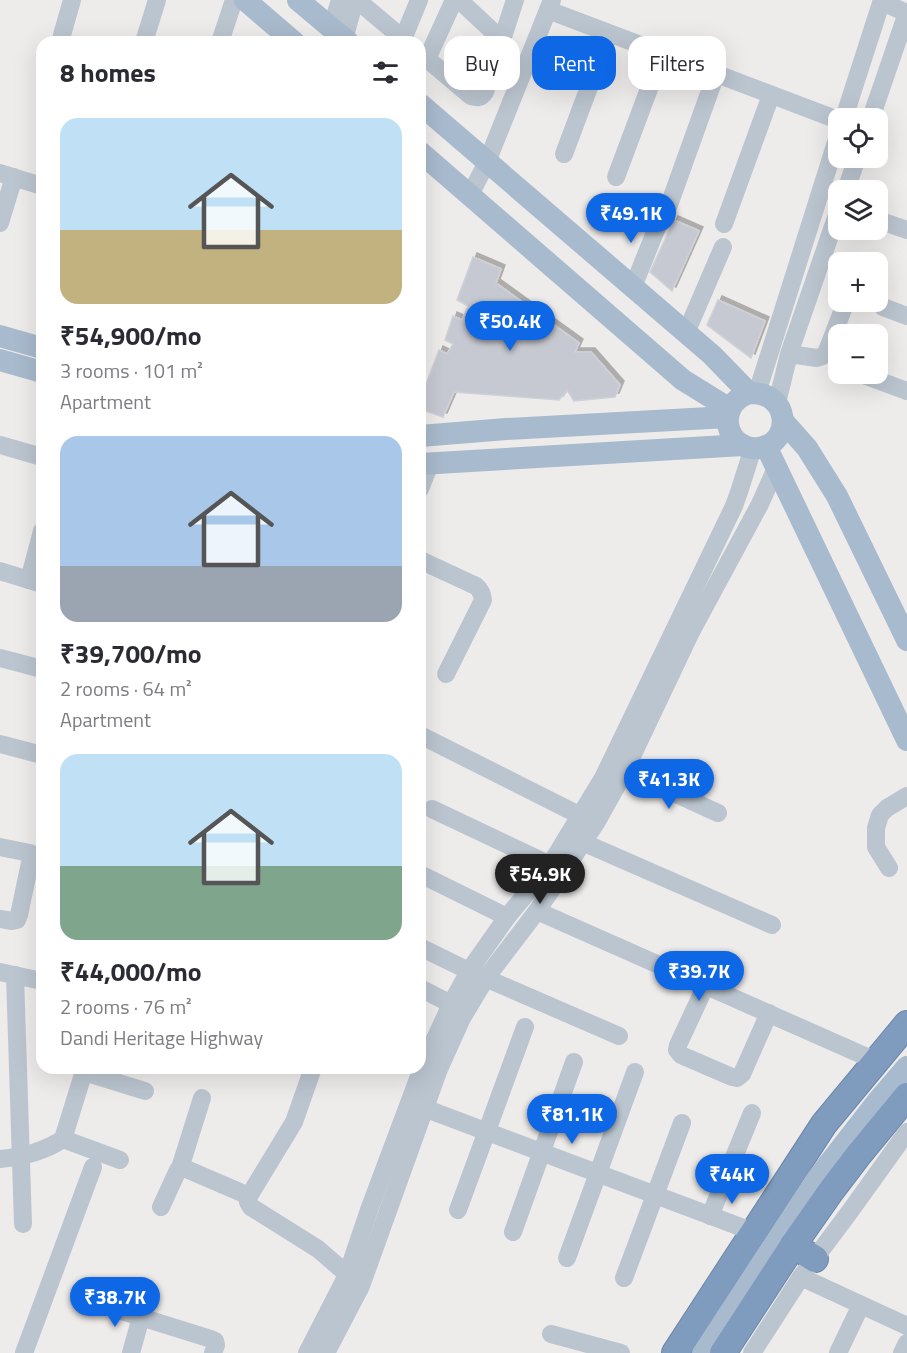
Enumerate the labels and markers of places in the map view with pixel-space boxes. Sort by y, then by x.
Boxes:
pin: ₹49.1K [582,193,680,244]
pin: ₹50.4K [461,301,559,352]
pin: ₹41.3K [620,759,718,810]
pin: ₹54.9K [491,854,589,905]
pin: ₹39.7K [650,951,748,1002]
pin: ₹81.1K [523,1094,621,1145]
pin: ₹44K [696,1154,768,1205]
pin: ₹38.7K [66,1277,164,1328]

